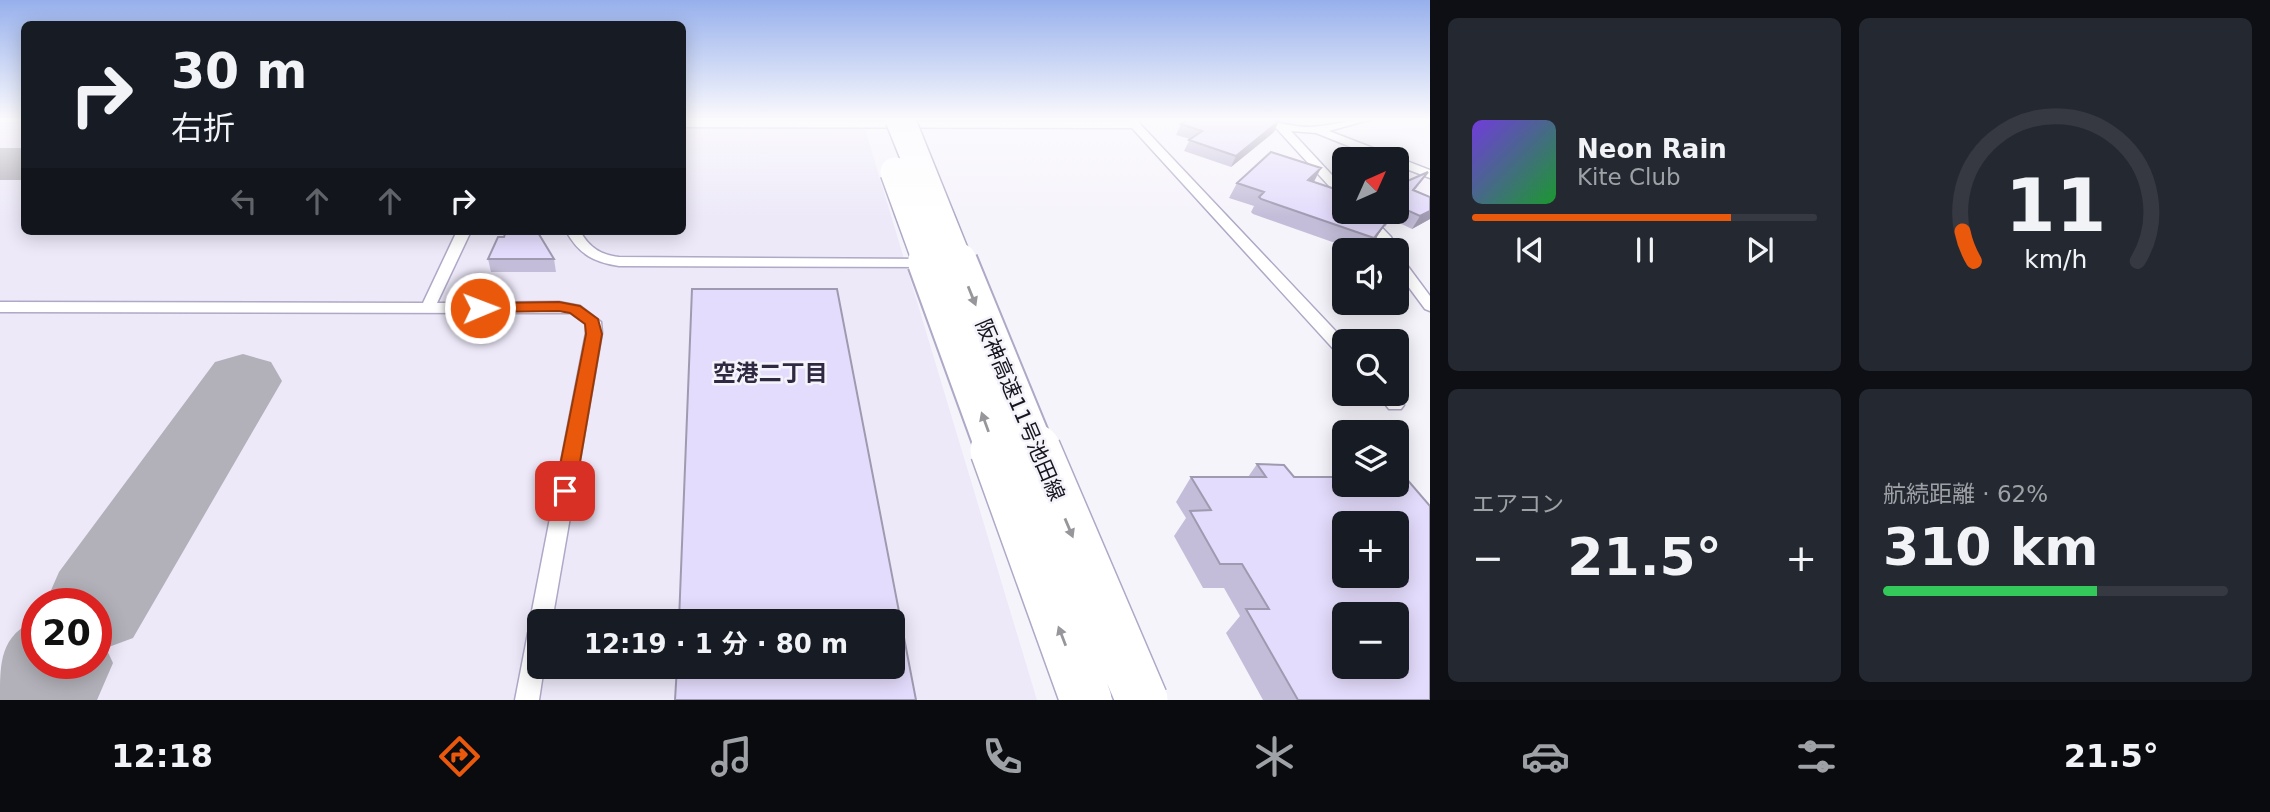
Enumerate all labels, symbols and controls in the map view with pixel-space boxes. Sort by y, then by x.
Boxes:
text: 30 m [171,43,307,100]
icon: right [56,49,147,140]
text: 右折 [171,109,235,147]
text: Neon Rain [1577,134,1727,164]
north arrow [1332,147,1409,224]
map controls [1332,147,1409,679]
text: 11 [2005,163,2106,248]
text: Kite Club [1577,164,1681,190]
icon: left [225,182,263,220]
icon: ahead [298,182,336,220]
icon: ahead [371,182,409,220]
icon: right [444,182,482,220]
icon: previous [1511,231,1549,269]
icon: pause [1626,231,1664,269]
icon: next [1741,231,1779,269]
button: sound [1332,238,1409,315]
text: km/h [2024,245,2087,274]
position arrow [443,271,517,345]
one-way arrow [967,285,978,306]
street label: 阪神高速11号池田線 [971,316,1069,504]
button: search [1332,329,1409,406]
district label: 空港二丁目 [713,360,828,386]
one-way arrow [979,411,990,432]
button: layers [1332,420,1409,497]
pin [535,461,595,521]
icon: arrive [546,472,584,510]
text: 航続距離 · 62% [1883,481,2048,507]
text: エアコン [1472,491,1564,517]
button: + [1332,511,1409,588]
text: 310 km [1883,517,2098,577]
one-way arrow [1064,518,1075,539]
text: 21.5° [1567,527,1722,587]
text: − [1472,536,1504,580]
text: + [1785,536,1817,580]
speed limit sign: 20 [21,588,112,679]
button: − [1332,602,1409,679]
one-way arrow [1056,626,1067,647]
text: 12:19 · 1 分 · 80 m [584,629,848,659]
icon: directions [435,732,484,781]
icon: music [707,732,756,781]
icon: phone [978,732,1027,781]
icon: climate [1250,732,1299,781]
icon: car [1521,732,1570,781]
icon: filters [1792,732,1841,781]
text: 12:18 [111,737,213,775]
text: 21.5° [2064,737,2159,775]

